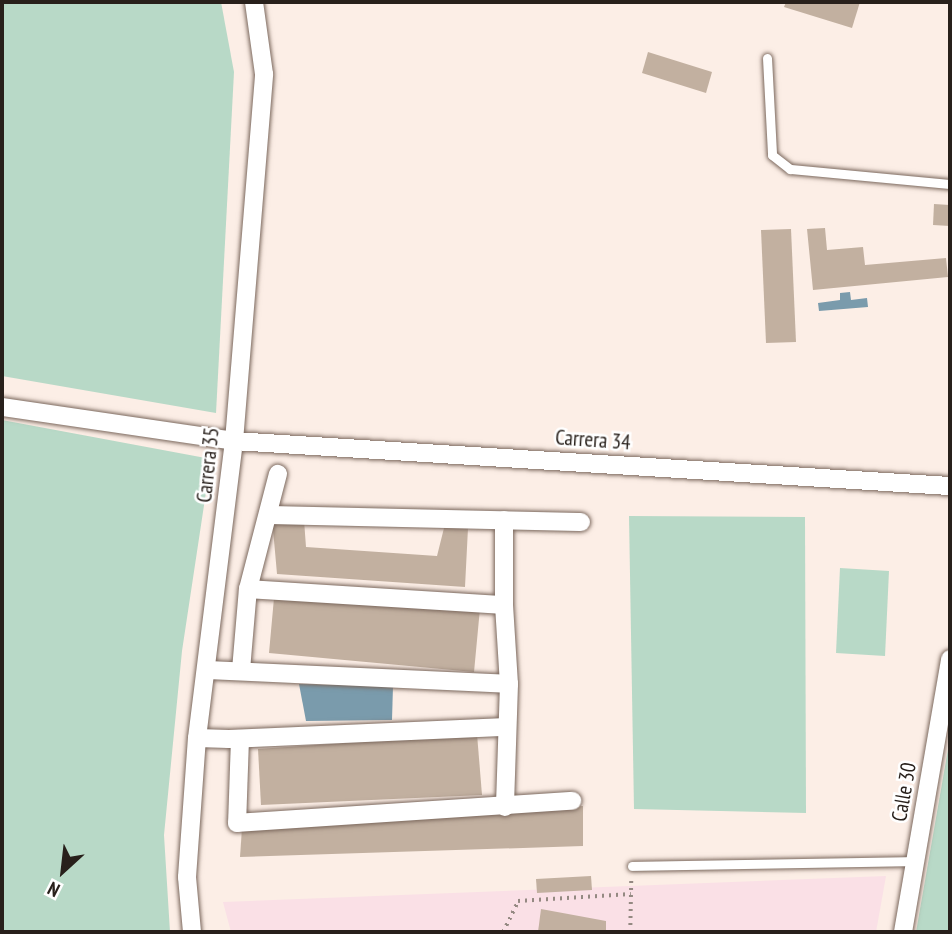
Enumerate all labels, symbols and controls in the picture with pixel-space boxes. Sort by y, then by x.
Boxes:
street label: Carrera 34 [554,425,632,455]
street label: Carrera 35 [192,426,224,504]
street label: Calle 30 [886,760,922,824]
north arrow [28,836,98,906]
text: N [43,877,63,903]

